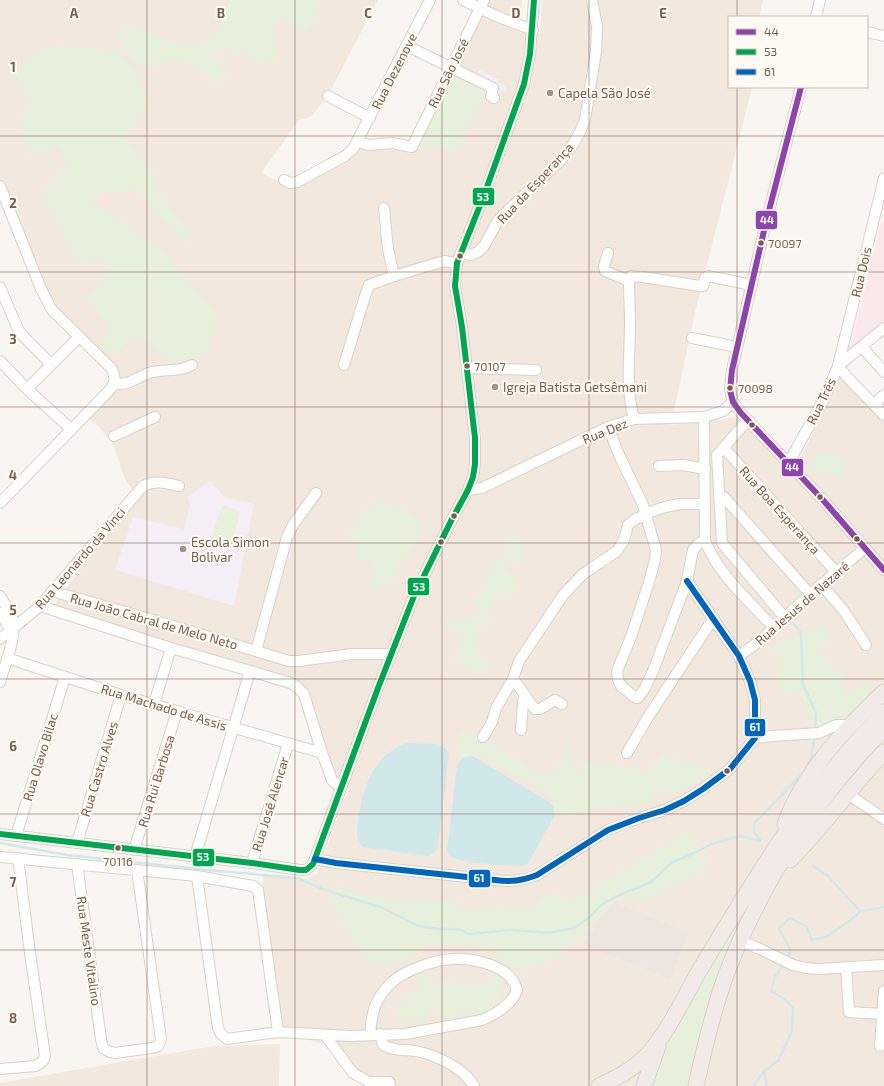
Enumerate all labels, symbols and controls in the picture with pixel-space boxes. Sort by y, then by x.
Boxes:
text: A [70,5,79,21]
text: B [217,5,225,21]
text: C [364,5,372,21]
text: D [512,5,521,21]
text: E [659,5,667,21]
legend [728,16,868,88]
text: 44 [764,24,779,38]
street label: Rua Dezenove [368,30,420,112]
street label: Rua São José [424,36,472,110]
text: 53 [764,44,777,58]
text: 1 [10,59,16,75]
text: 61 [764,64,776,78]
place label: Capela São José [558,85,651,101]
marker: Capela São José [545,88,555,98]
street label: Rua da Esperança [493,139,577,227]
line badge: 53 [472,187,495,206]
text: 53 [477,190,489,203]
text: 2 [9,195,17,211]
line badge: 44 [755,210,778,230]
text: 44 [760,213,774,226]
place label: 70097 [768,236,802,250]
marker: 70097 [756,238,766,248]
street label: Rua Dois [847,245,875,299]
unlabelled marker [455,251,465,261]
text: 3 [9,331,17,347]
place label: 70107 [474,359,506,373]
marker: 70107 [462,361,472,371]
street label: Rua Três [803,375,839,427]
place label: Igreja Batista Getsêmani [503,379,647,395]
place label: 70098 [738,381,773,395]
marker: Igreja Batista Getsêmani [490,382,500,392]
marker: 70098 [725,383,735,393]
street label: Rua Dez [580,415,630,447]
unlabelled marker [747,420,757,430]
line badge: 44 [781,458,804,477]
text: 44 [785,460,799,473]
street label: Rua Boa Esperança [736,463,824,558]
text: 4 [9,467,17,483]
unlabelled marker [815,492,825,502]
street label: Rua Leonardo da Vinci [31,504,129,612]
unlabelled marker [449,511,459,521]
place label: Escola Simon Bolivar [191,534,269,565]
unlabelled marker [852,534,862,544]
unlabelled marker [436,537,446,547]
marker: Escola Simon Bolivar [178,544,188,554]
street label: Rua Jesus de Nazaré [752,558,852,648]
line badge: 53 [407,577,430,596]
text: 53 [413,580,425,593]
street label: Rua João Cabral de Melo Neto [68,589,240,653]
text: 5 [9,602,17,618]
street label: Rua Machado de Assis [99,680,229,734]
street label: Rua Olavo Bilac [19,711,61,803]
line badge: 61 [744,718,766,737]
street label: Rua Castro Alves [77,719,121,819]
text: 61 [749,720,761,733]
street label: Rua Rui Barbosa [134,733,178,829]
text: 6 [9,738,17,754]
street label: Rua José Alencar [248,755,292,853]
unlabelled marker [722,766,732,776]
marker: 70116 [113,843,123,853]
line badge: 53 [192,848,215,867]
text: 53 [197,850,209,863]
place label: 70116 [103,854,133,868]
line badge: 61 [468,869,491,888]
text: 61 [473,871,485,884]
text: 7 [10,874,17,890]
street label: Rua Meste Vitalino [73,895,105,1007]
text: 8 [9,1010,17,1026]

